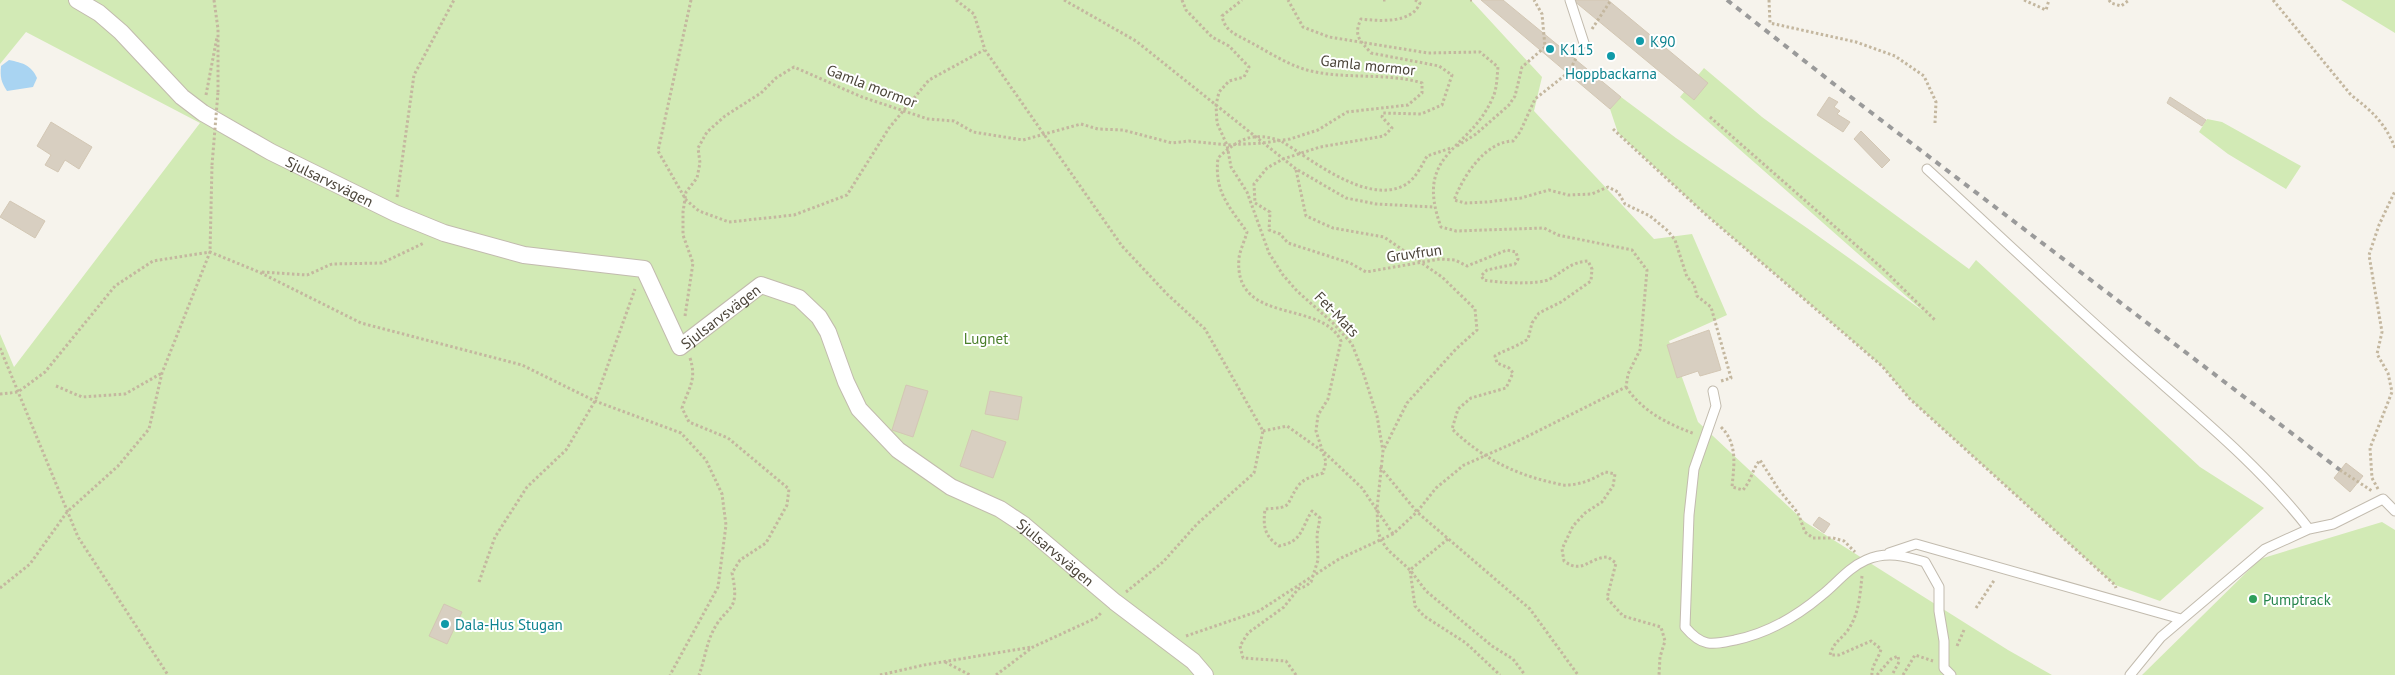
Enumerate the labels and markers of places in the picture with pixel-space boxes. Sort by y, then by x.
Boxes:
place label: K90 [1650,32,1676,51]
marker: K90 [1634,35,1646,47]
place label: K115 [1560,40,1594,59]
marker: K115 [1544,43,1556,55]
marker: Hoppbackarna [1605,50,1617,62]
place label: Hoppbackarna [1565,64,1657,83]
place label: Pumptrack [2263,590,2332,609]
marker: Pumptrack [2247,593,2259,605]
place label: Dala-Hus Stugan [455,615,563,634]
marker: Dala-Hus Stugan [439,618,451,630]

